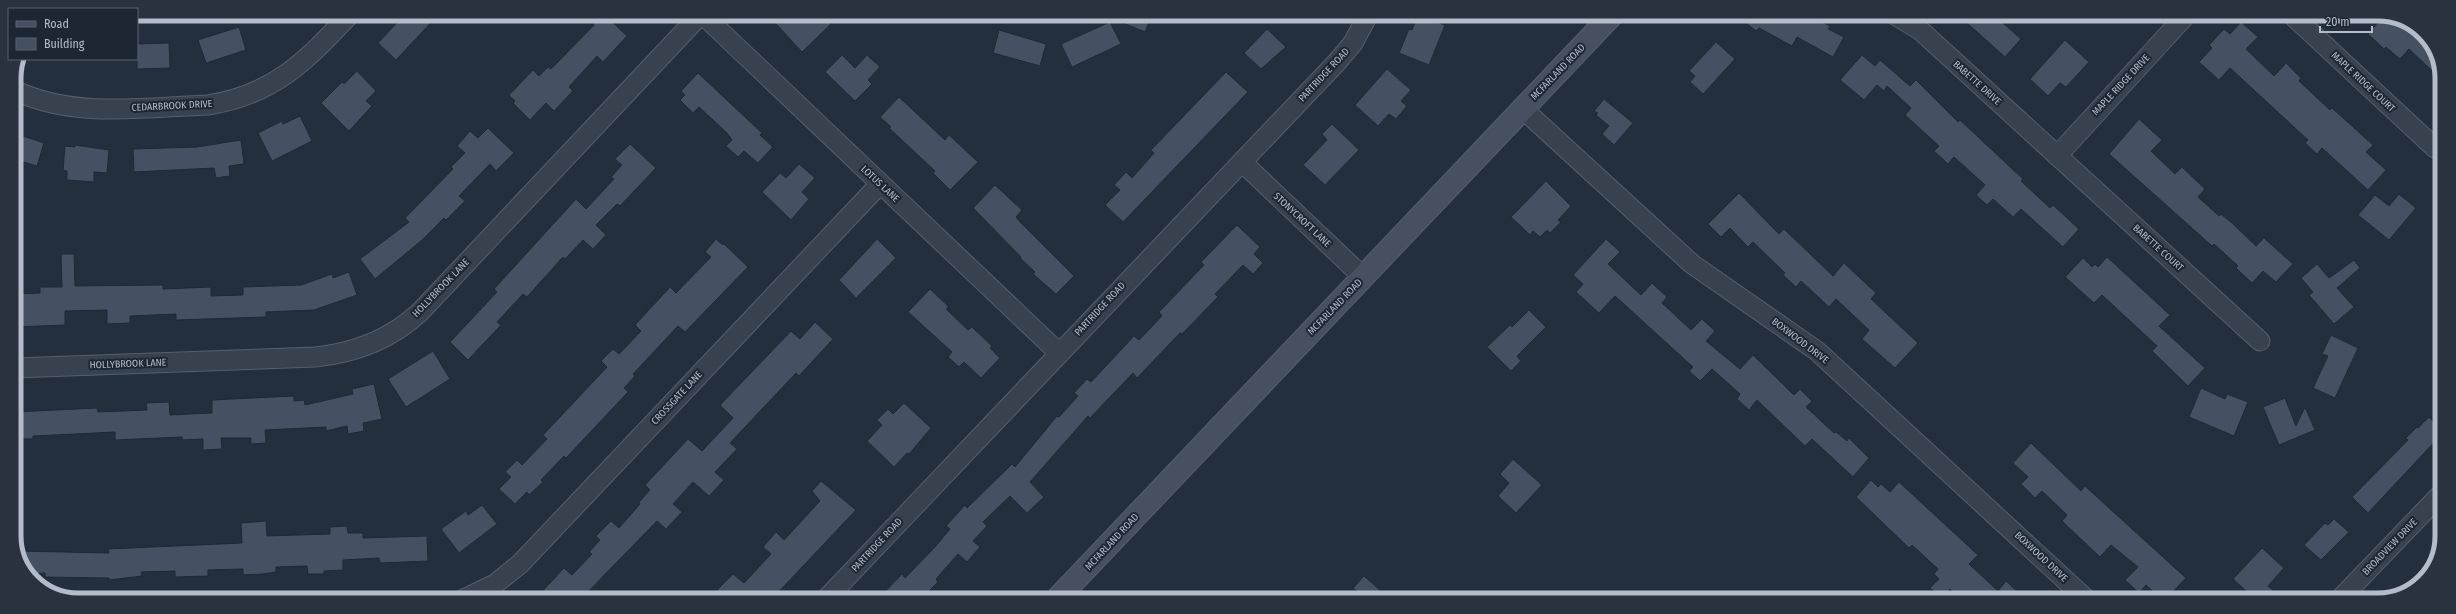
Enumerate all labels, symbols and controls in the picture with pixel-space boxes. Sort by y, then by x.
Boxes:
legend [8,8,138,60]
scale bar [2320,8,2372,34]
text: 20 m [2326,15,2350,29]
text: Road [44,17,69,31]
text: Building [44,37,85,51]
street label: MCFARLAND ROAD [1528,41,1588,103]
street label: PARTRIDGE ROAD [1296,46,1352,104]
street label: MAPLE RIDGE COURT [2329,49,2398,115]
street label: MAPLE RIDGE DRIVE [2090,52,2153,118]
street label: BABETTE DRIVE [1950,58,2004,108]
street label: CEDARBROOK DRIVE [131,98,213,114]
street label: LOTUS LANE [858,163,902,205]
street label: STONYCROFT LANE [1271,190,1334,250]
street label: BABETTE COURT [2130,222,2186,274]
street label: HOLLYBROOK LANE [410,256,472,320]
street label: MCFARLAND ROAD [1305,276,1365,338]
street label: PARTRIDGE ROAD [1072,280,1128,338]
street label: BOXWOOD DRIVE [1769,316,1831,367]
street label: HOLLYBROOK LANE [89,357,167,371]
street label: CROSSGATE LANE [649,368,705,427]
street label: MCFARLAND ROAD [1083,511,1141,573]
street label: PARTRIDGE ROAD [849,516,905,574]
street label: BROADVIEW DRIVE [2360,516,2420,578]
street label: BOXWOOD DRIVE [2012,529,2070,585]

